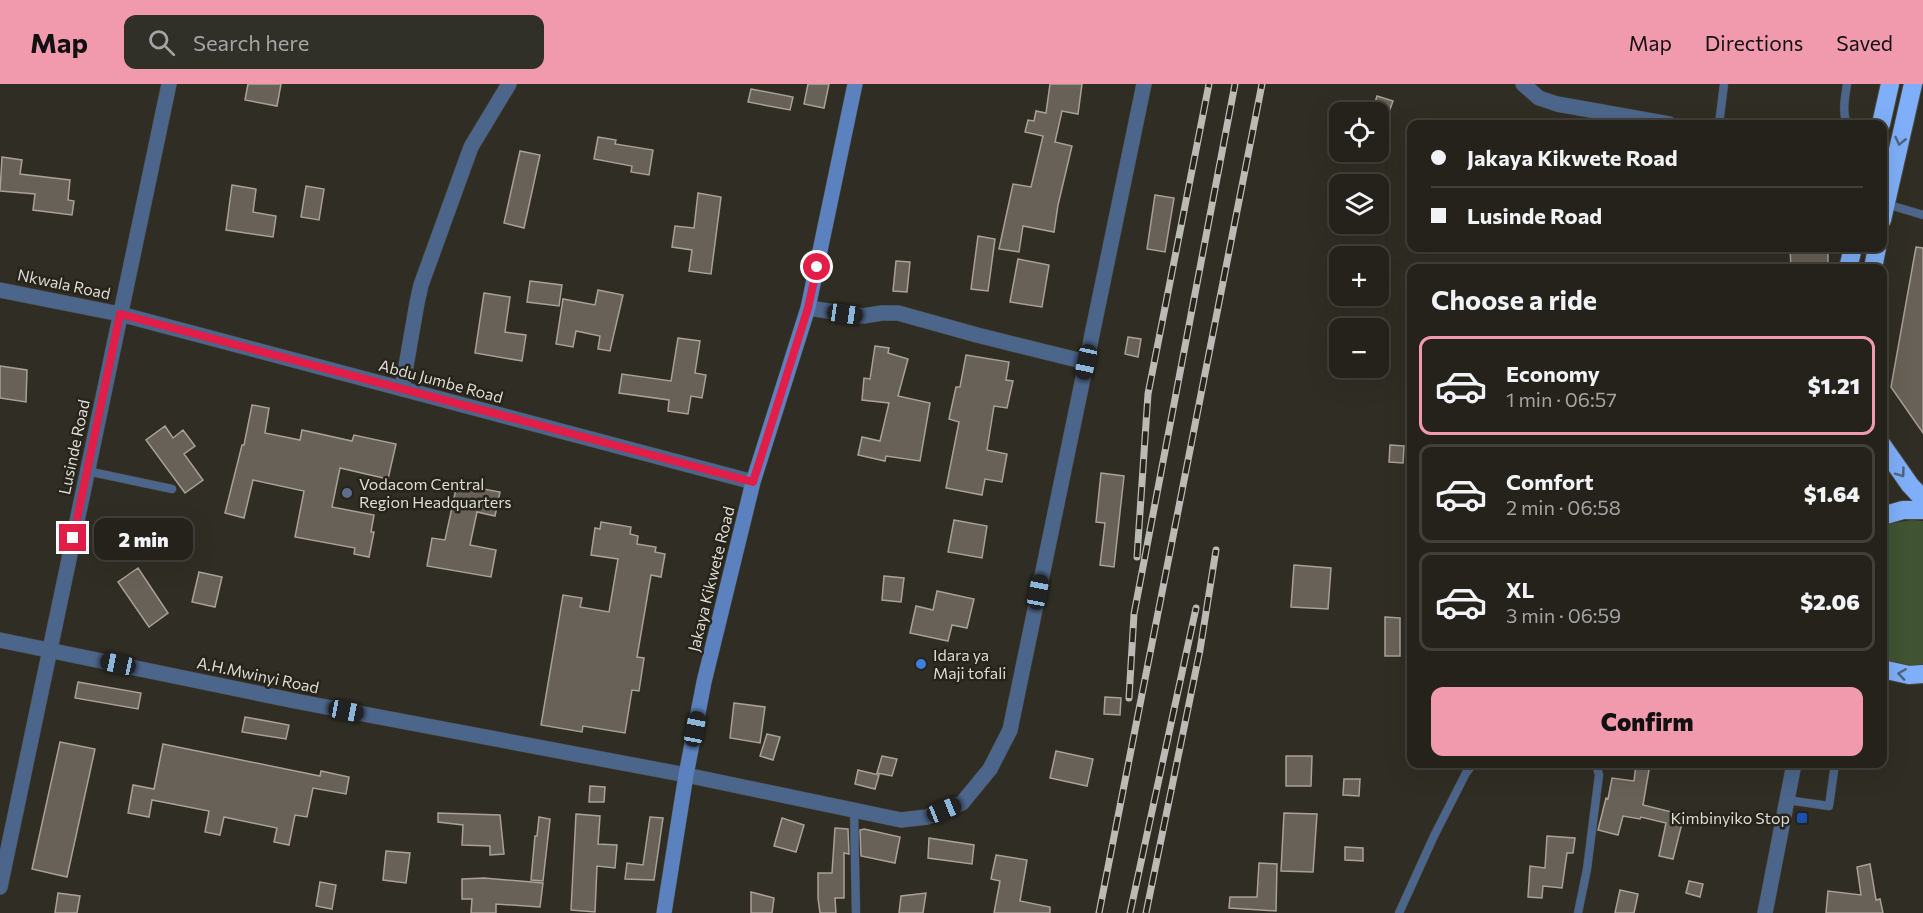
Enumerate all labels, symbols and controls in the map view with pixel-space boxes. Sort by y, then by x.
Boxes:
search box [124,15,544,69]
text: Map [30,25,88,59]
icon: search [145,26,178,59]
text: Search here [193,29,309,56]
text: Map [1629,30,1672,55]
text: Directions [1705,30,1803,55]
text: Saved [1836,30,1893,55]
map controls [1329,102,1389,378]
button: locate [1329,102,1389,162]
one-way arrow [1895,136,1908,146]
text: Jakaya Kikwete Road [1467,144,1678,171]
button: layers [1329,174,1389,234]
text: Lusinde Road [1467,202,1602,229]
button: + [1329,246,1389,306]
route start [803,253,830,280]
street label: Nkwala Road [16,264,112,303]
text: Choose a ride [1431,283,1597,316]
car [826,303,864,325]
button: − [1329,318,1389,378]
car [1073,343,1099,381]
street label: Abdu Jumbe Road [377,355,505,406]
icon: car [1434,359,1488,413]
text: Economy [1506,360,1600,387]
text: $1.21 [1808,372,1860,399]
text: 1 min · 06:57 [1506,387,1617,411]
street label: Lusinde Road [54,398,93,496]
icon: car [1434,467,1488,521]
one-way arrow [1894,467,1905,478]
text: Comfort [1506,468,1594,495]
place label: Vodacom Central Region Headquarters [359,474,512,511]
text: $1.64 [1804,480,1860,507]
marker: Vodacom Central Region Headquarters [340,486,354,500]
text: 2 min · 06:58 [1506,495,1621,519]
street label: Jakaya Kikwete Road [683,504,738,654]
callout: 2 min [94,517,193,559]
route end [59,524,86,551]
text: 2 min [118,527,169,551]
car [1026,573,1050,611]
icon: car [1434,575,1488,629]
text: XL [1506,576,1534,603]
text: $2.06 [1800,588,1860,615]
text: 3 min · 06:59 [1506,603,1621,627]
place label: Idara ya Maji tofali [933,645,1006,682]
car [99,651,137,677]
street label: A.H.Mwinyi Road [195,652,321,697]
marker: Idara ya Maji tofali [914,657,928,671]
one-way arrow [1898,668,1907,680]
button: Confirm [1431,687,1863,756]
car [327,699,365,723]
car [683,710,707,748]
car [924,795,964,825]
place label: Kimbinyiko Stop [1671,808,1790,827]
marker: Kimbinyiko Stop [1795,811,1809,825]

